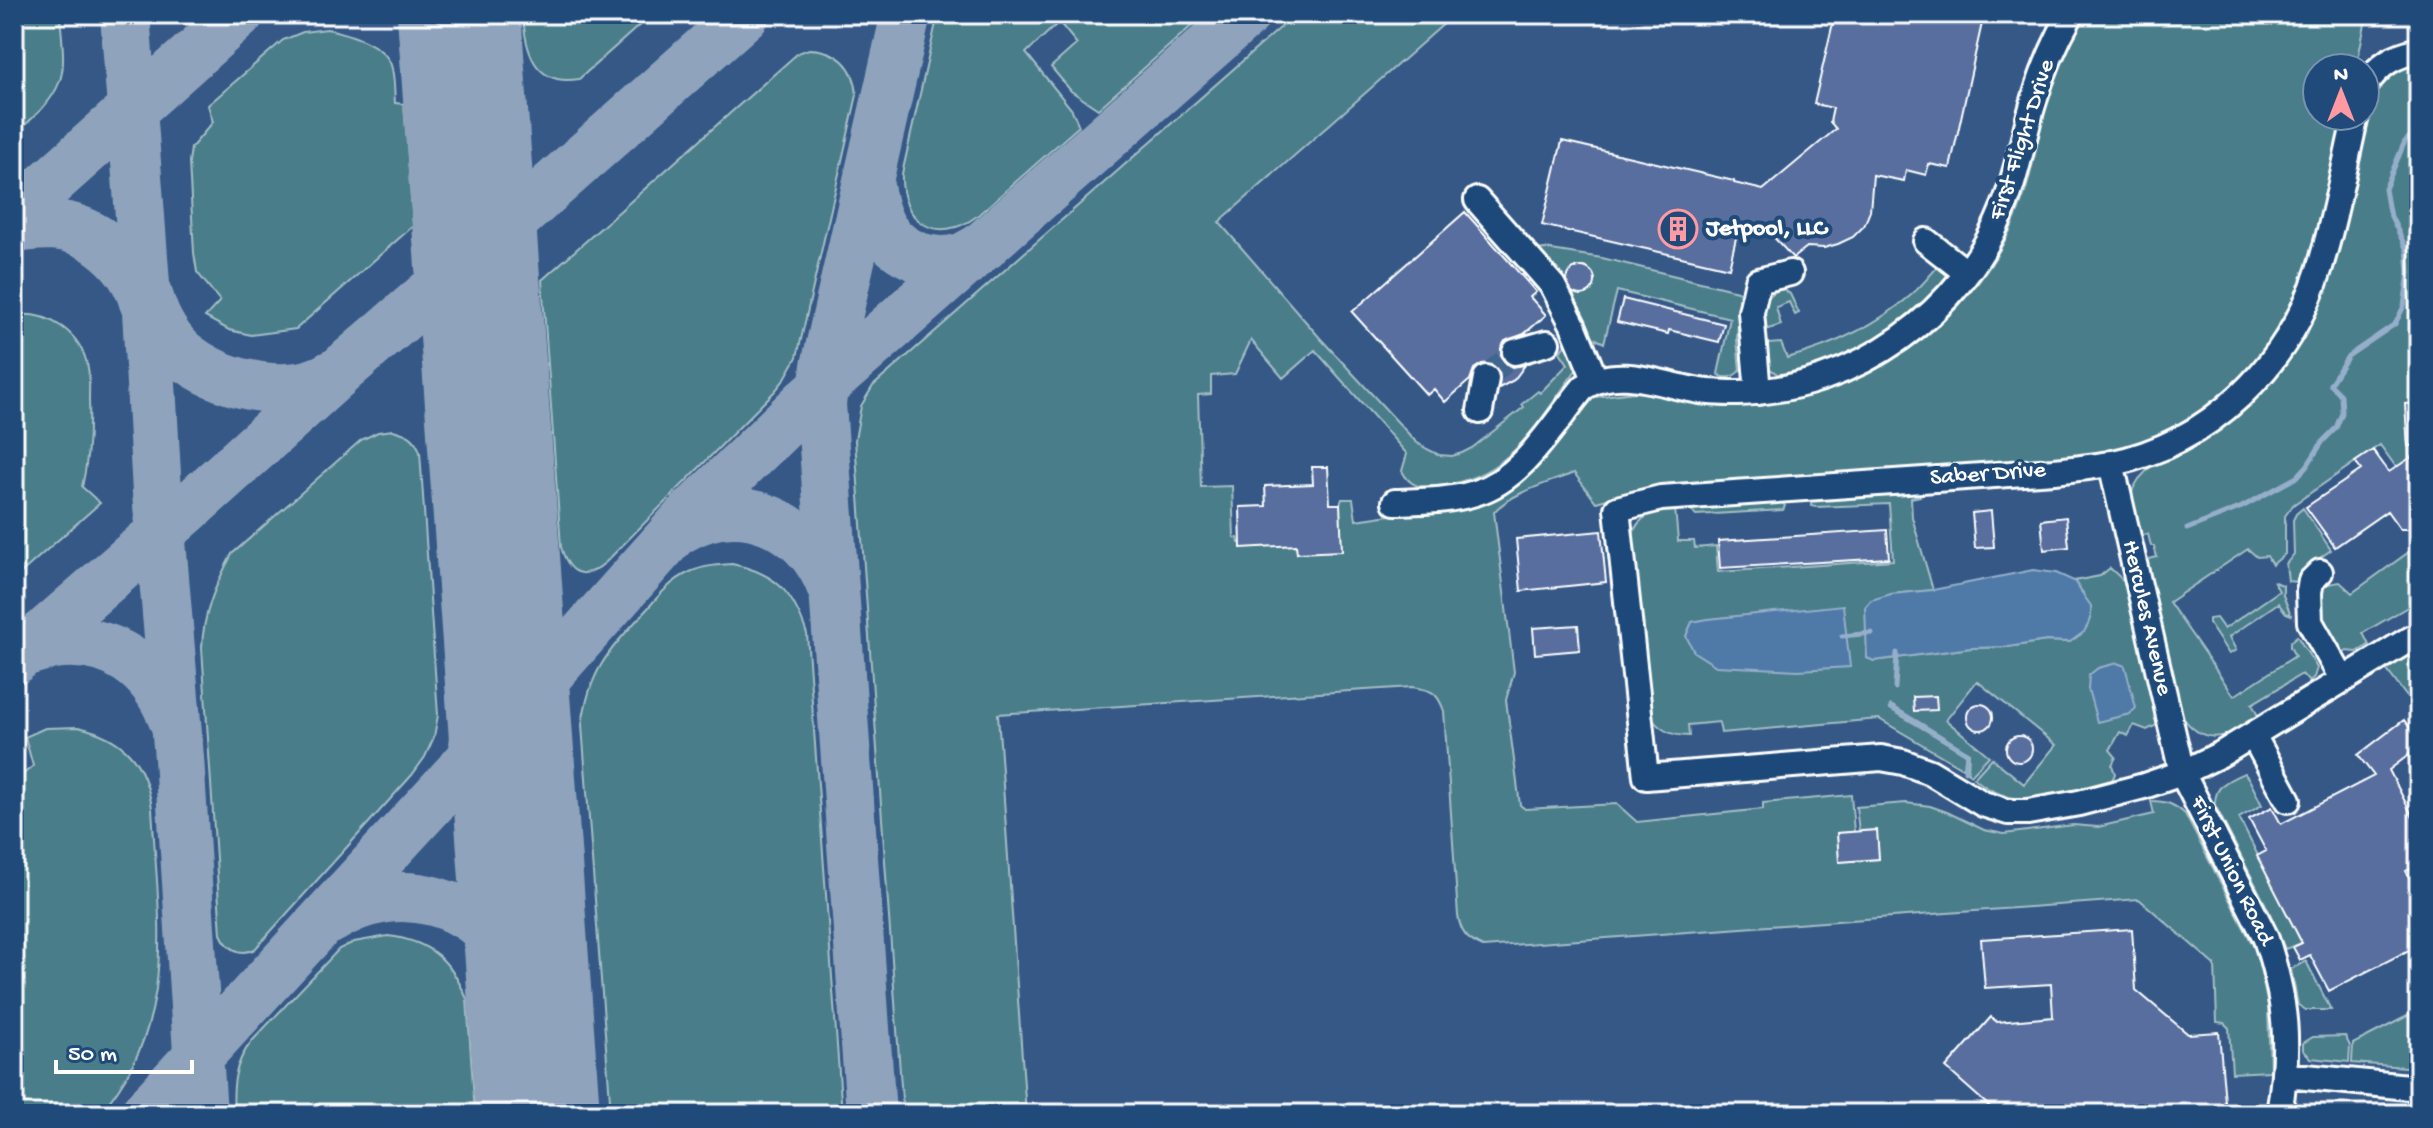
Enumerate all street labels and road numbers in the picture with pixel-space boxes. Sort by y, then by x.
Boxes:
street label: First Flight Drive [1983,55,2063,225]
street label: Saber Drive [1929,456,2047,494]
street label: Hercules Avenue [2114,538,2178,699]
street label: First Union Road [2182,791,2281,952]

